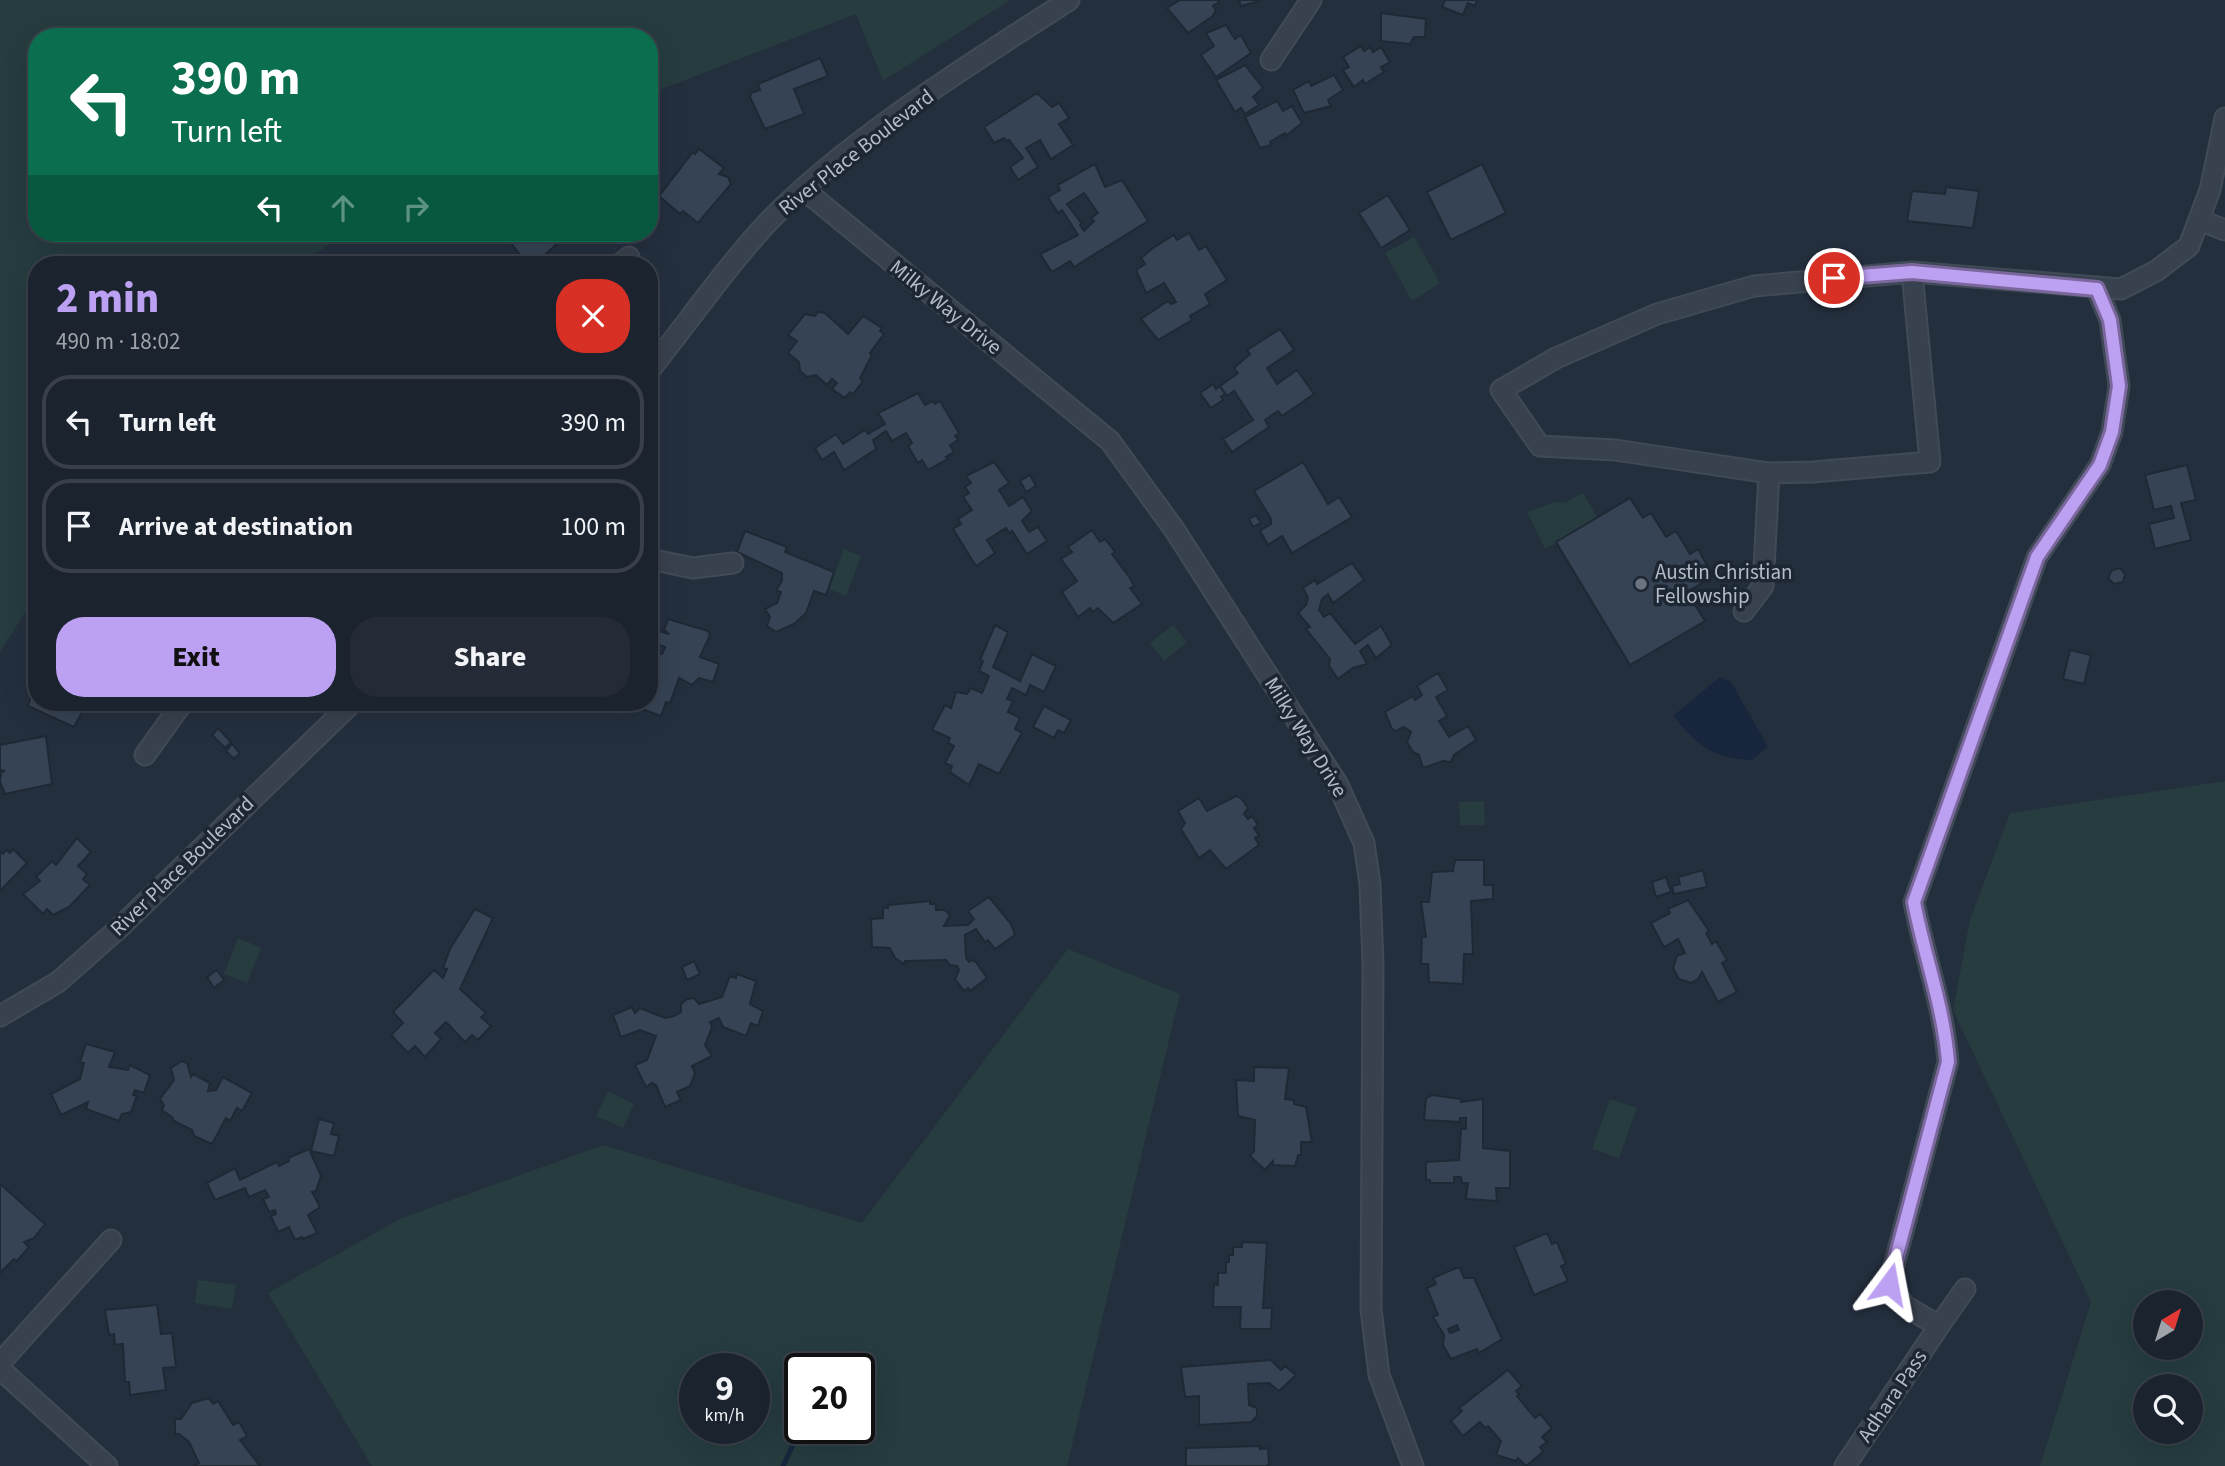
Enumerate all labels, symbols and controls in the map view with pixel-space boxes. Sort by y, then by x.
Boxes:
text: 390 m [171,44,300,114]
icon: left [56,56,147,147]
street label: River Place Boulevard [772,82,940,222]
text: Turn left [171,109,282,155]
icon: left [251,189,289,227]
icon: ahead [324,189,362,227]
icon: right [397,189,435,227]
pin [1804,248,1864,308]
street label: Milky Way Drive [884,252,1008,362]
icon: arrive [1815,259,1853,297]
text: 2 min [56,269,159,329]
button: close [556,279,630,353]
text: 490 m · 18:02 [56,325,180,358]
icon: left [60,403,98,441]
text: Turn left [119,404,216,441]
text: 390 m [560,404,626,441]
icon: arrive [60,507,98,545]
text: Arrive at destination [119,508,353,545]
text: 100 m [560,508,626,545]
place label: Austin Christian Fellowship [1655,557,1793,611]
marker: Austin Christian Fellowship [1633,576,1649,592]
button: Exit [56,617,336,697]
button: Share [350,617,630,697]
street label: Milky Way Drive [1257,671,1355,803]
street label: River Place Boulevard [103,789,261,943]
position arrow [1852,1247,1926,1321]
north arrow [2133,1290,2203,1360]
map controls [2133,1290,2203,1444]
street label: Adhara Pass [1850,1344,1934,1448]
speed limit sign: 20 [784,1353,875,1444]
text: 9 [715,1364,734,1414]
button: search [2133,1374,2203,1444]
text: km/h [705,1403,744,1428]

